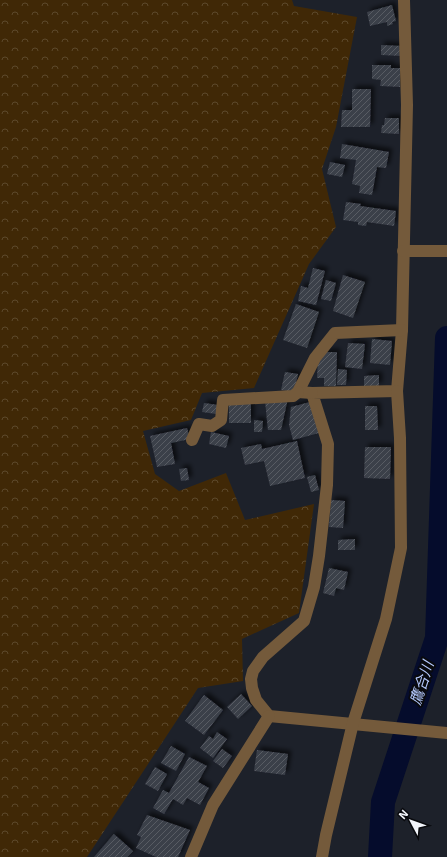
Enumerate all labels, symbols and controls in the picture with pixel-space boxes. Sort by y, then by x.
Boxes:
water label: 鷹合川 [406,657,437,707]
north arrow [391,801,431,841]
text: N [396,807,411,821]

